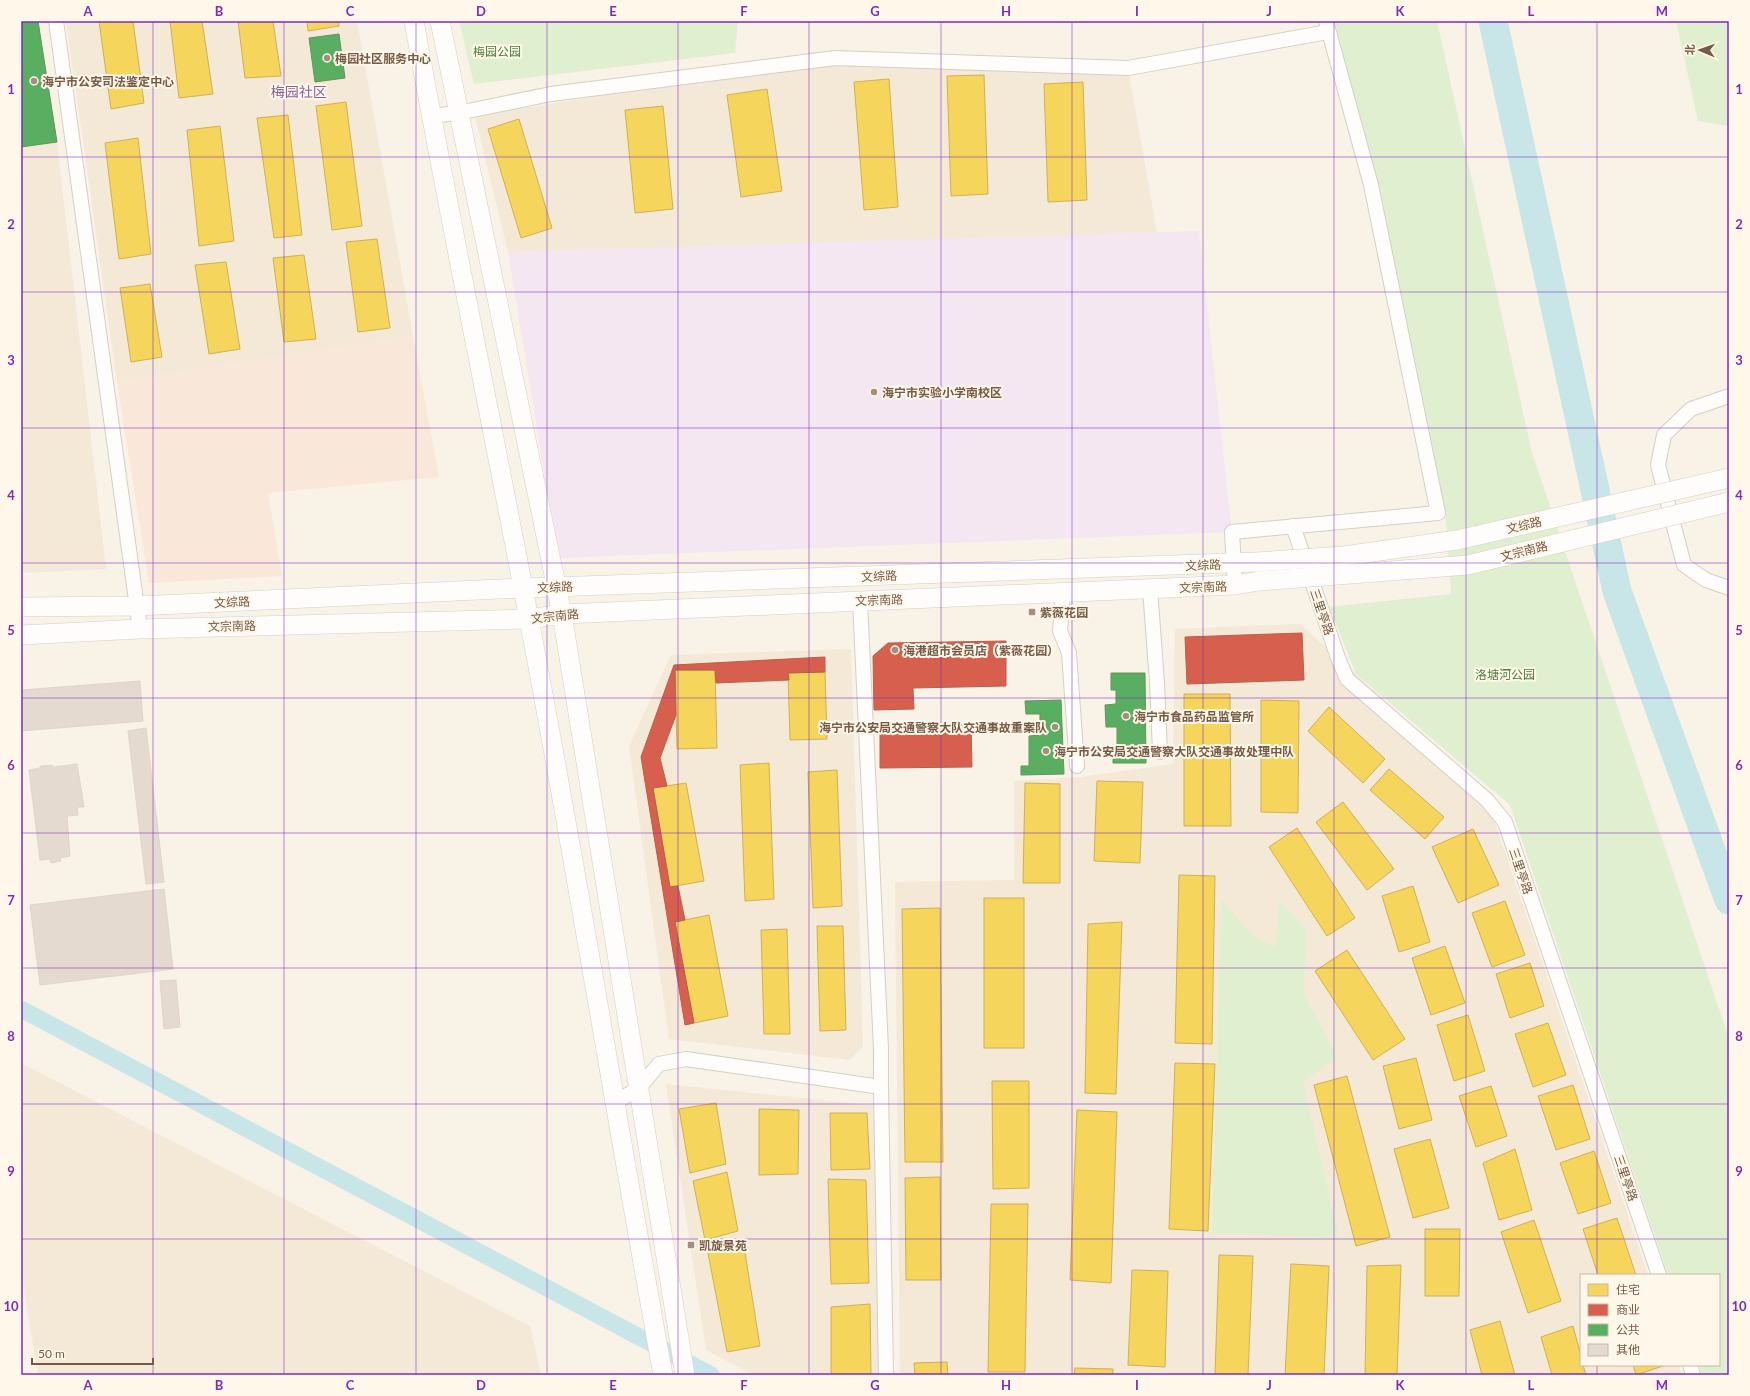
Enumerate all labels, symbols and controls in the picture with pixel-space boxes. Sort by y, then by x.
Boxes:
text: A [82,3,93,19]
text: B [215,3,224,19]
text: C [346,3,355,19]
text: D [476,3,486,19]
text: E [609,3,617,19]
text: F [740,3,748,19]
text: G [870,3,880,19]
text: H [1001,3,1011,19]
text: I [1135,3,1139,19]
text: J [1266,3,1272,19]
text: K [1396,3,1406,19]
text: L [1528,3,1535,19]
text: M [1656,3,1668,19]
north arrow [1680,30,1720,70]
park label: 梅园公园 [473,44,521,59]
text: 北 [1683,44,1696,55]
place label: 梅园社区服务中心 [335,51,431,66]
marker: 梅园社区服务中心 [322,53,332,63]
place label: 海宁市公安司法鉴定中心 [42,74,174,89]
marker: 海宁市公安司法鉴定中心 [29,76,39,86]
text: 1 [7,81,15,97]
text: 1 [1735,81,1743,97]
district label: 梅园社区 [271,83,327,100]
text: 2 [7,216,15,232]
text: 2 [1735,216,1743,232]
text: 3 [7,352,15,368]
text: 3 [1735,352,1743,368]
place label: 海宁市实验小学南校区 [882,385,1002,400]
marker: 海宁市实验小学南校区 [869,387,879,397]
text: 4 [7,487,15,503]
text: 4 [1735,487,1743,503]
street label: 文综路 [1505,514,1543,536]
street label: 文宗南路 [1499,538,1549,564]
street label: 文综路 [1185,557,1221,573]
street label: 文综路 [861,568,897,584]
street label: 文综路 [537,579,573,595]
street label: 文宗南路 [1179,579,1227,595]
street label: 三里亭路 [1307,587,1337,637]
street label: 文宗南路 [855,592,903,608]
street label: 文综路 [214,594,250,610]
place label: 紫薇花园 [1040,605,1088,620]
street label: 文宗南路 [530,606,580,626]
marker: 紫薇花园 [1027,607,1037,617]
street label: 文宗南路 [208,618,256,634]
text: 5 [7,622,15,638]
text: 5 [1735,622,1743,638]
place label: 海港超市会员店（紫薇花园） [903,643,1059,658]
marker: 海港超市会员店（紫薇花园） [890,645,900,655]
park label: 洛塘河公园 [1475,667,1535,682]
place label: 海宁市食品药品监管所 [1134,709,1254,724]
marker: 海宁市食品药品监管所 [1121,711,1131,721]
place label: 海宁市公安局交通警察大队交通事故重案队 [819,720,1047,735]
marker: 海宁市公安局交通警察大队交通事故重案队 [1050,722,1060,732]
place label: 海宁市公安局交通警察大队交通事故处理中队 [1054,744,1294,759]
marker: 海宁市公安局交通警察大队交通事故处理中队 [1041,746,1051,756]
text: 6 [7,757,15,773]
text: 6 [1735,757,1743,773]
street label: 三里亭路 [1506,846,1536,896]
text: 7 [7,892,15,908]
text: 7 [1735,892,1743,908]
text: 8 [7,1028,15,1044]
text: 8 [1735,1028,1743,1044]
street label: 三里亭路 [1611,1153,1641,1203]
text: 9 [7,1163,15,1179]
text: 9 [1735,1163,1743,1179]
place label: 凯旋景苑 [699,1238,747,1253]
marker: 凯旋景苑 [686,1240,696,1250]
legend [1580,1274,1720,1366]
text: 住宅 [1616,1282,1640,1297]
text: 10 [3,1298,19,1314]
text: 10 [1731,1298,1747,1314]
text: 商业 [1616,1302,1640,1317]
text: 公共 [1616,1322,1640,1337]
scale bar [32,1340,153,1366]
text: 其他 [1616,1342,1640,1357]
text: 50 m [38,1346,65,1361]
text: A [82,1377,93,1393]
text: B [215,1377,224,1393]
text: C [346,1377,355,1393]
text: D [476,1377,486,1393]
text: E [609,1377,617,1393]
text: F [740,1377,748,1393]
text: G [870,1377,880,1393]
text: H [1001,1377,1011,1393]
text: I [1135,1377,1139,1393]
text: J [1266,1377,1272,1393]
text: K [1396,1377,1406,1393]
text: L [1528,1377,1535,1393]
text: M [1656,1377,1668,1393]

